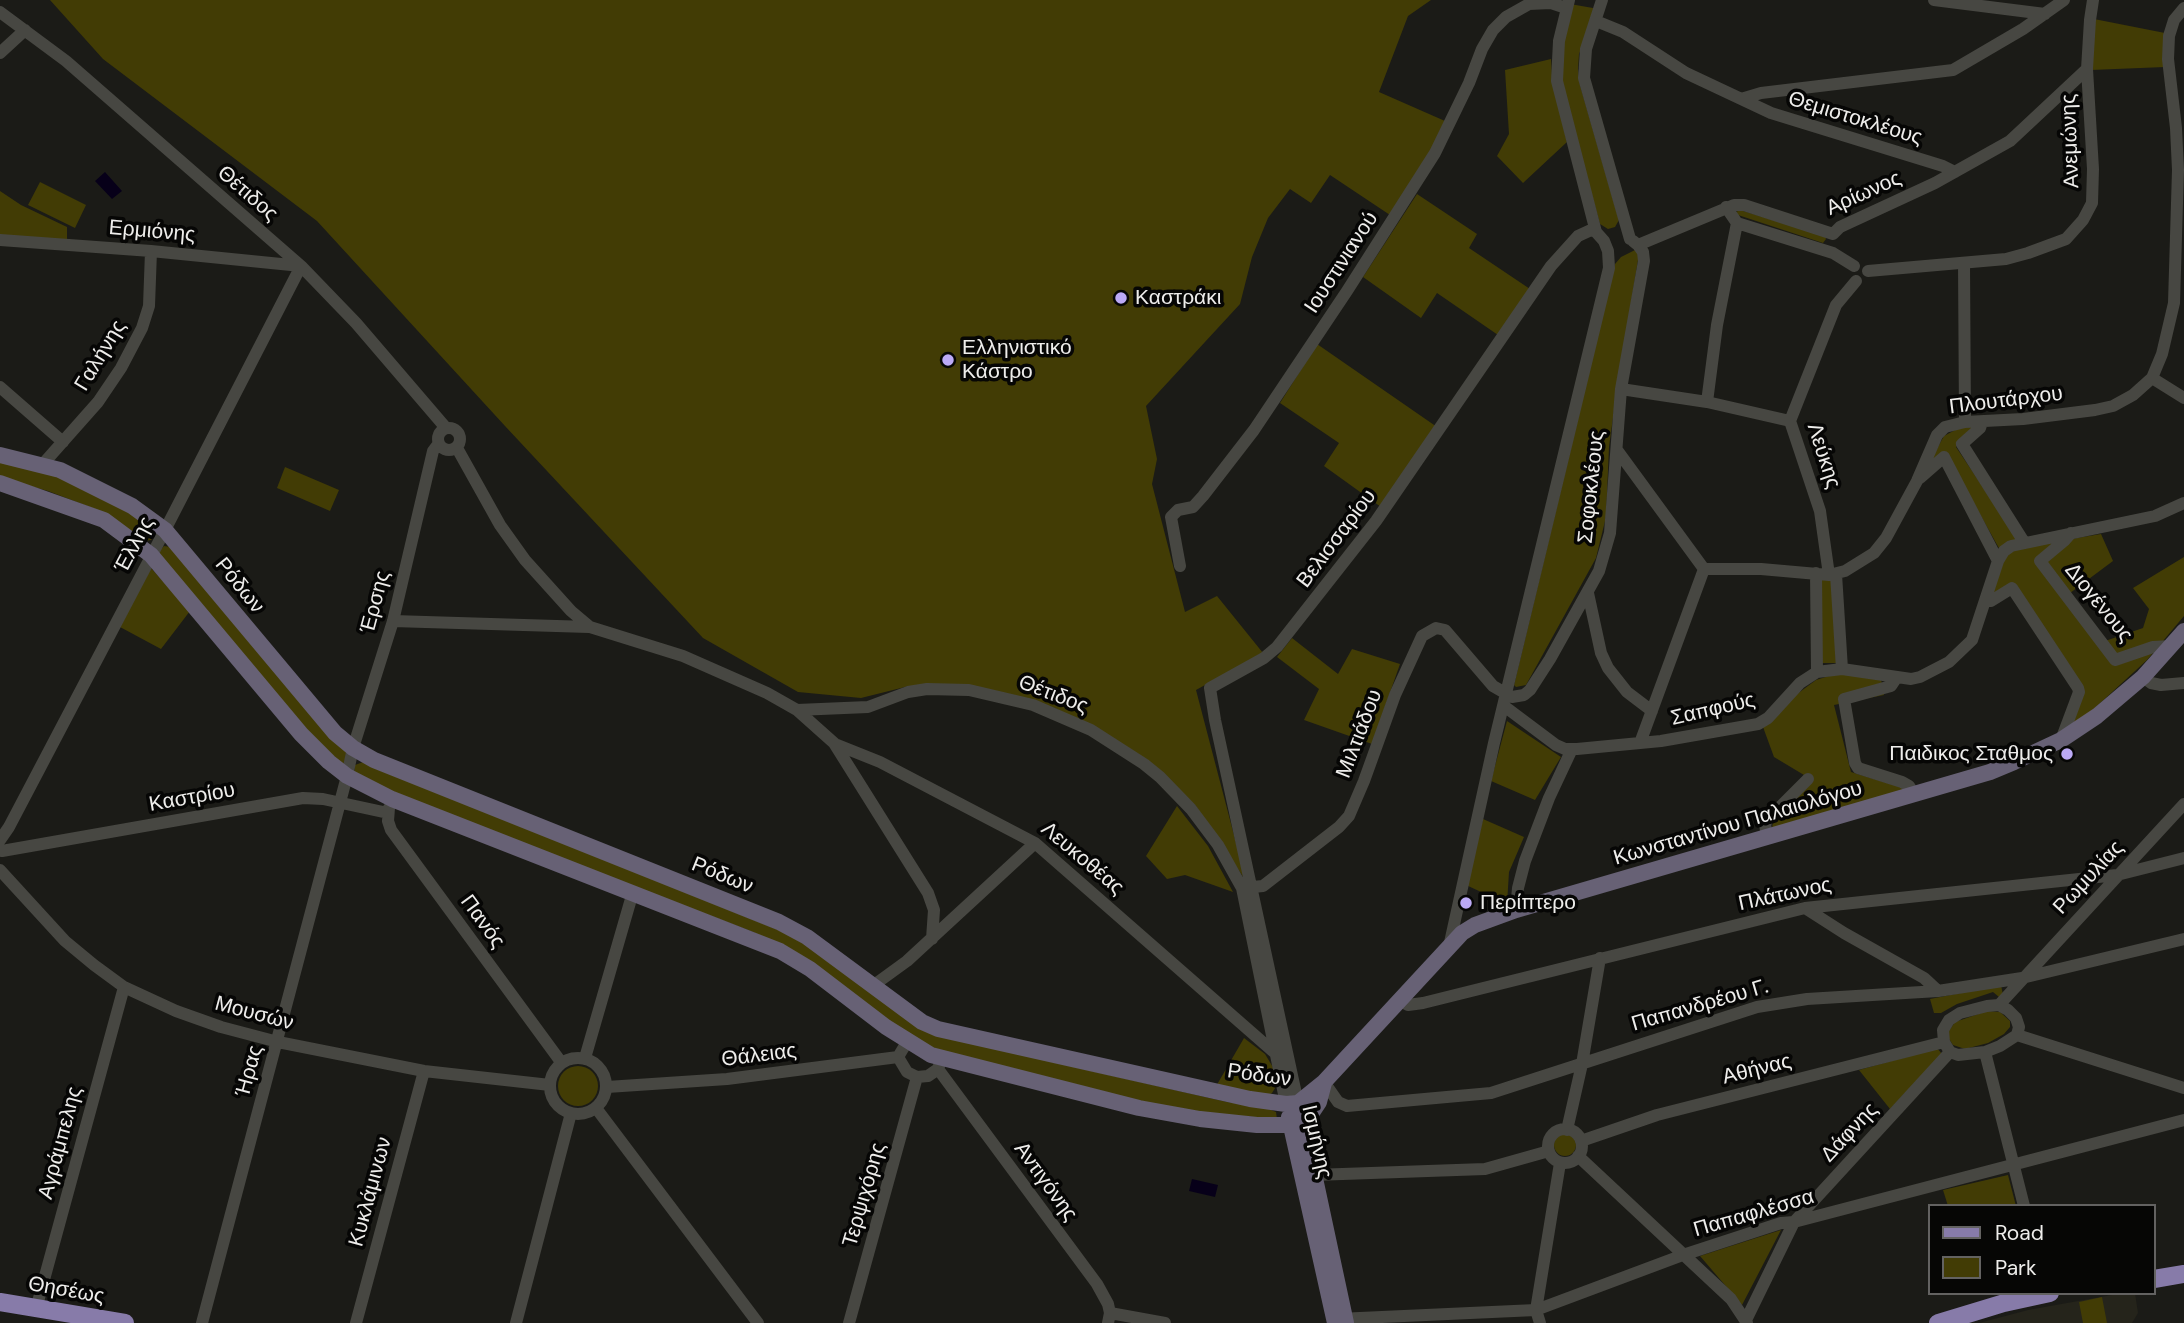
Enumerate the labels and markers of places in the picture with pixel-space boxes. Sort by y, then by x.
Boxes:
place label: Καστράκι [1135,285,1221,311]
marker: Καστράκι [1113,290,1129,306]
place label: Ελληνιστικό Κάστρο [962,335,1072,385]
marker: Ελληνιστικό Κάστρο [940,352,956,368]
place label: Παιδικος Σταθμος [1889,741,2053,767]
marker: Παιδικος Σταθμος [2059,746,2075,762]
place label: Περίπτερο [1480,890,1576,916]
marker: Περίπτερο [1458,895,1474,911]

